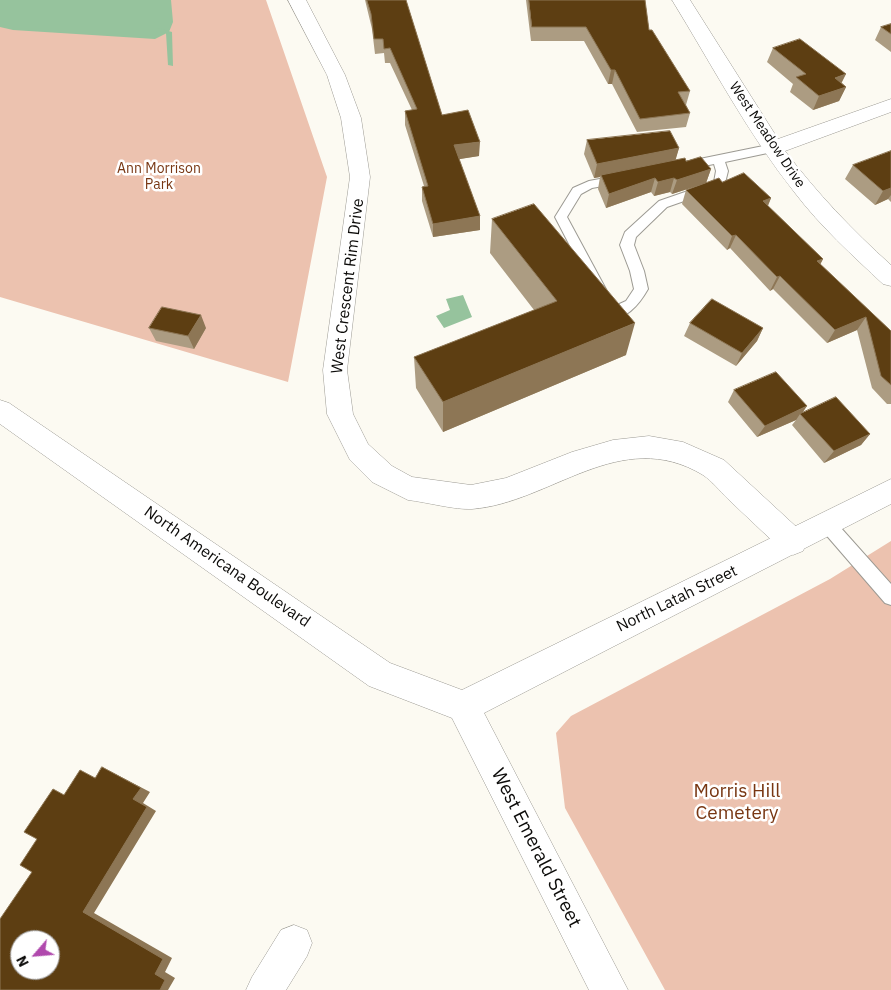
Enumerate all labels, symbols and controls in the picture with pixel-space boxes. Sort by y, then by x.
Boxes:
street label: West Meadow Drive [725,79,809,191]
park label: Ann Morrison Park [117,161,201,193]
street label: West Crescent Rim Drive [328,197,368,375]
street label: North Americana Boulevard [140,502,314,632]
street label: North Latah Street [613,561,741,637]
street label: West Emerald Street [486,765,586,931]
park label: Morris Hill Cemetery [694,781,780,825]
north arrow [10,930,60,980]
text: N [12,953,33,970]

